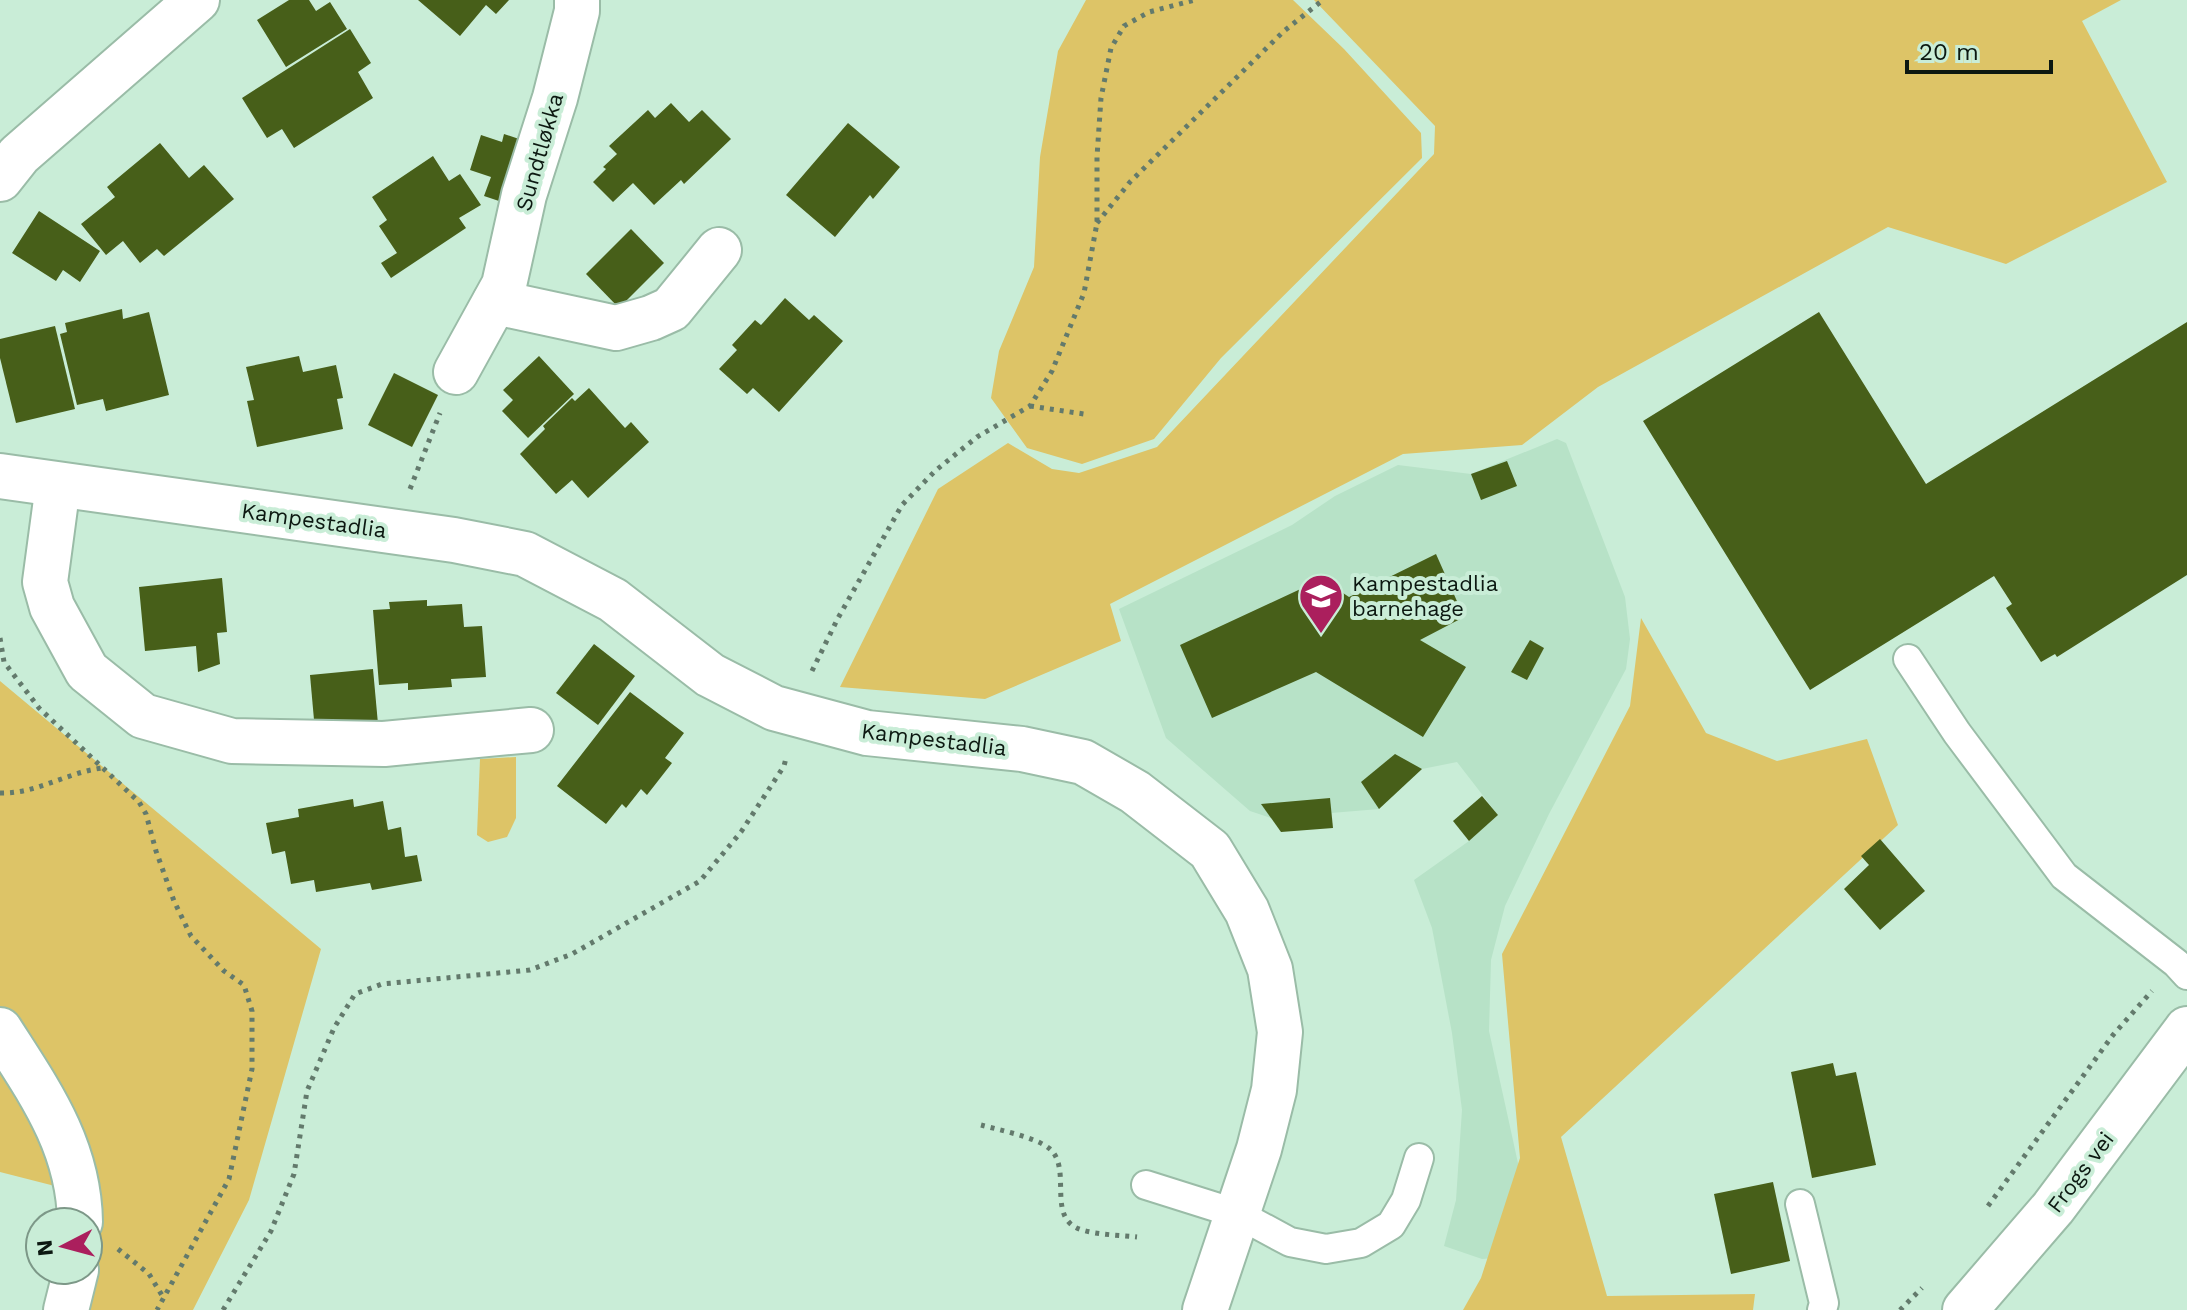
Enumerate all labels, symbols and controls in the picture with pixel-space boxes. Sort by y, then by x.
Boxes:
scale bar [1907,24,2051,74]
text: 20 m [1919,38,1979,66]
street label: Sundtløkka [511,90,568,214]
street label: Kampestadlia [240,498,388,543]
place label: Kampestadlia barnehage [1352,571,1498,621]
school or university icon: Kampestadlia barnehage [1297,572,1345,635]
street label: Kampestadlia [860,718,1008,761]
street label: Frogs vei [2042,1127,2119,1218]
north arrow [24,1206,104,1286]
text: N [31,1239,58,1257]

